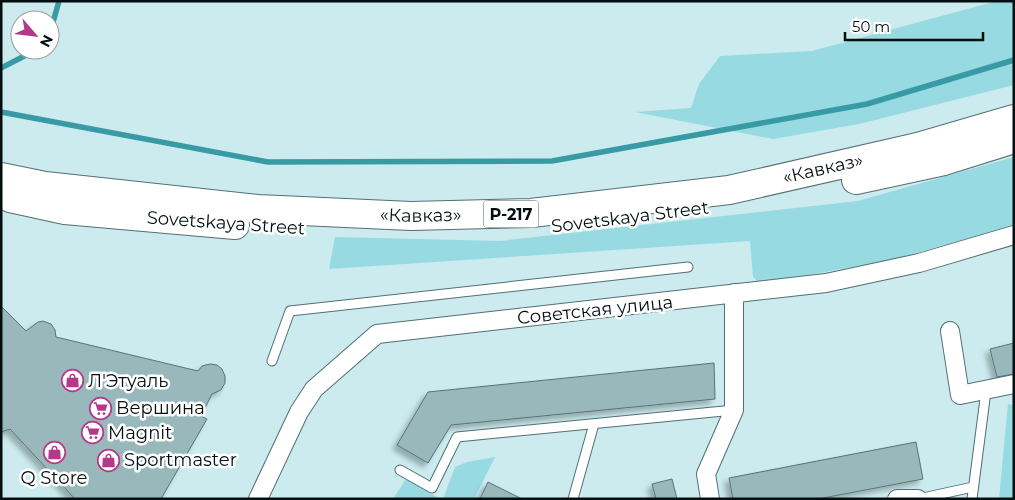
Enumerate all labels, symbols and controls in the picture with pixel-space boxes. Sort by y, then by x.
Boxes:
north arrow [10,10,60,60]
scale bar [845,10,982,42]
text: 50 m [852,17,890,36]
text: N [36,32,57,50]
street label: «Кавказ» [781,149,865,188]
street label: Sovetskaya Street [550,196,710,238]
road number: Р-217 [484,200,538,228]
street label: «Кавказ» [380,204,462,227]
street label: Sovetskaya Street [146,206,306,240]
street label: Советская улица [516,291,674,329]
shop icon: Л'Этуаль [60,369,84,393]
place label: Л'Этуаль [88,370,168,392]
supermarket icon: Вершина [88,396,112,420]
place label: Вершина [116,397,205,419]
supermarket icon: Magnit [80,421,104,445]
place label: Magnit [108,422,172,444]
shop icon: Q Store [42,441,66,465]
shop icon: Sportmaster [96,448,120,472]
place label: Sportmaster [124,449,237,471]
place label: Q Store [20,467,88,489]

